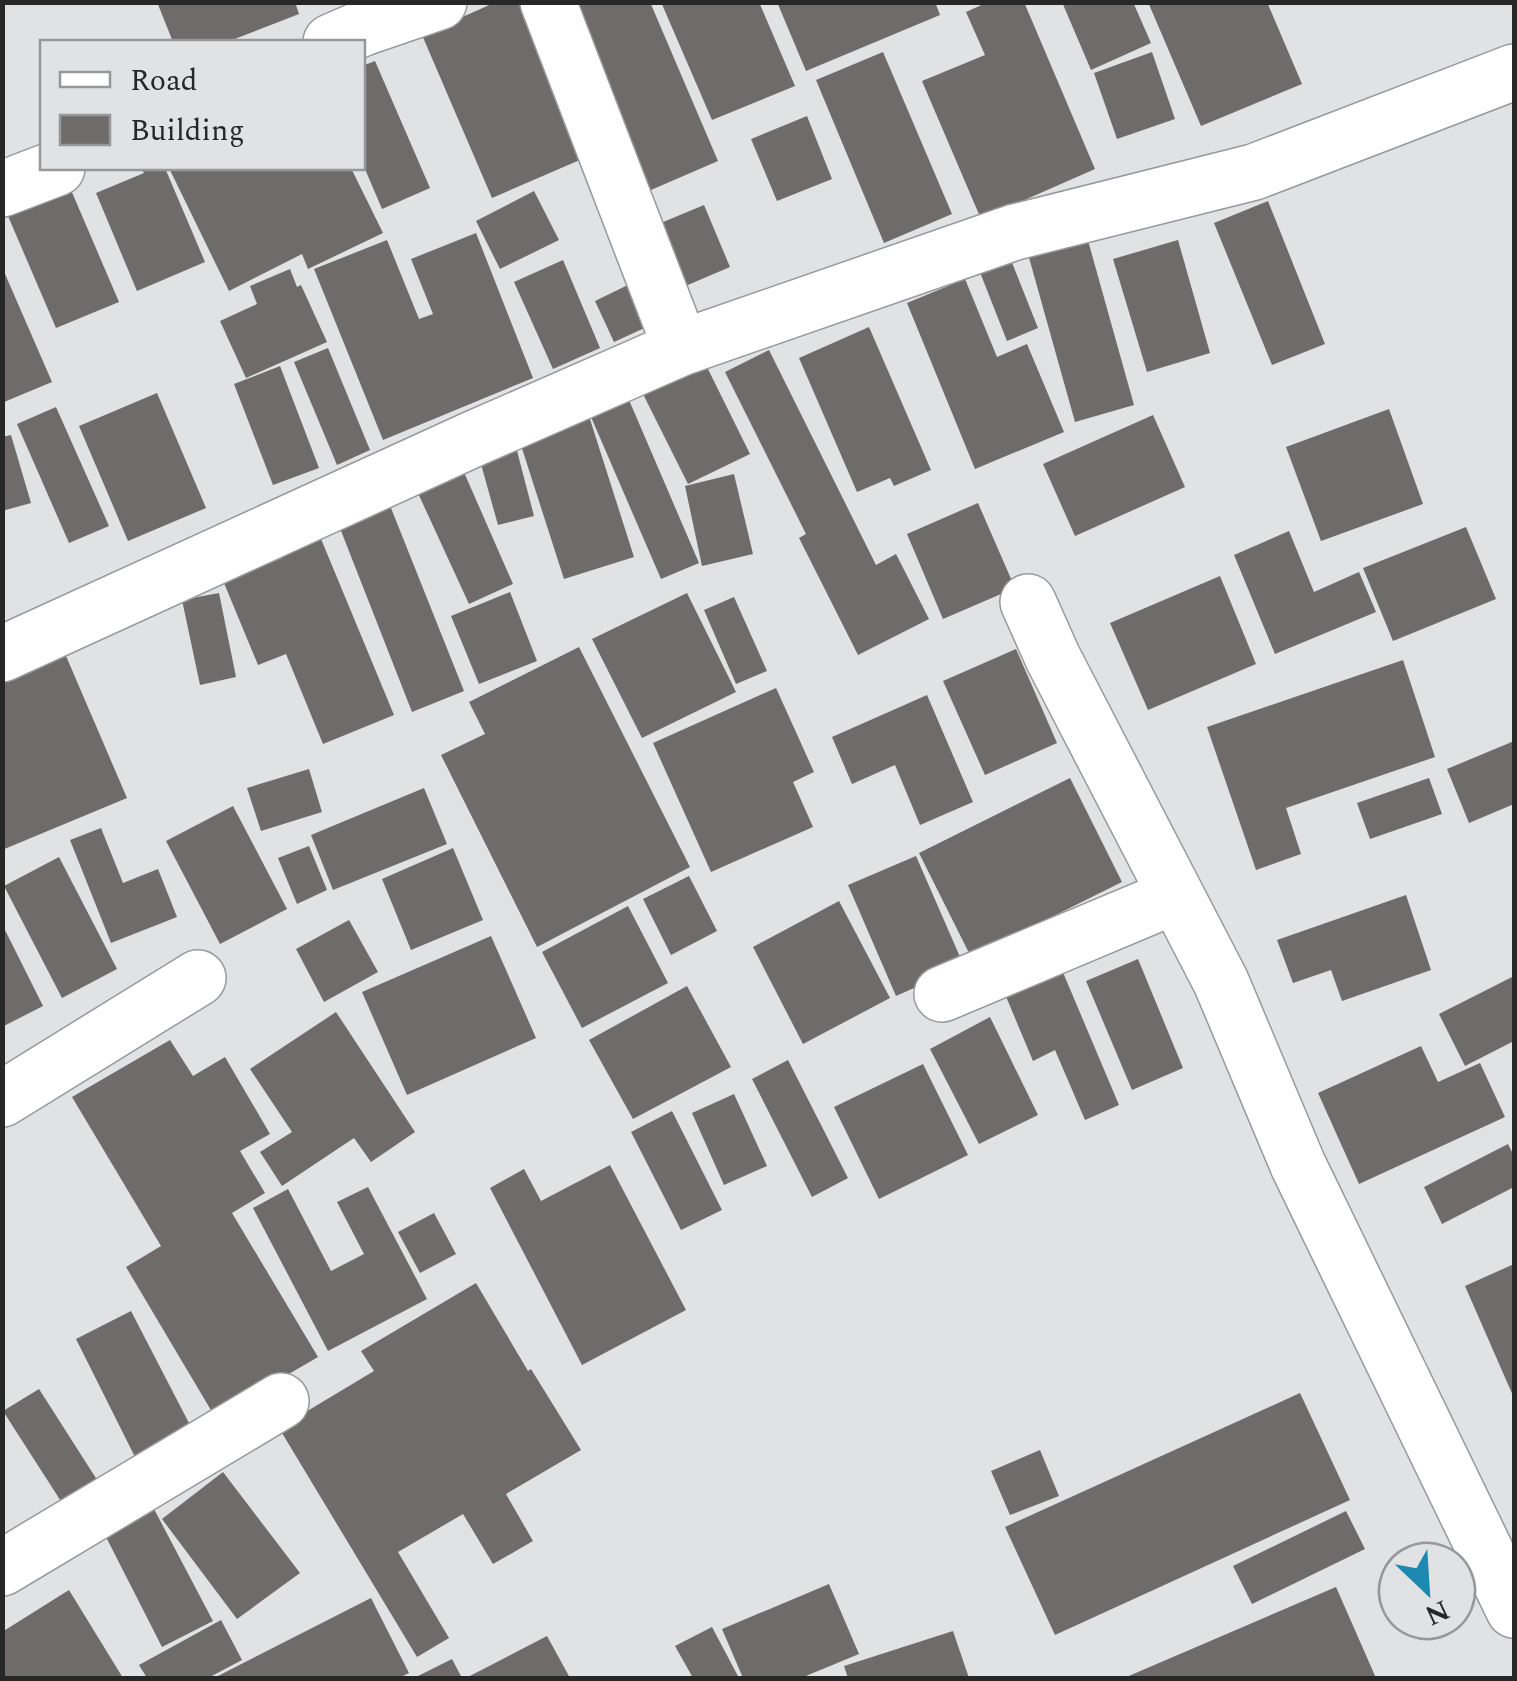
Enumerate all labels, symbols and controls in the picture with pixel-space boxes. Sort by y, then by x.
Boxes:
legend [40,40,365,170]
text: Road [130,58,198,104]
text: Building [130,108,245,154]
north arrow [1377,1541,1477,1641]
text: N [1417,1588,1456,1637]

